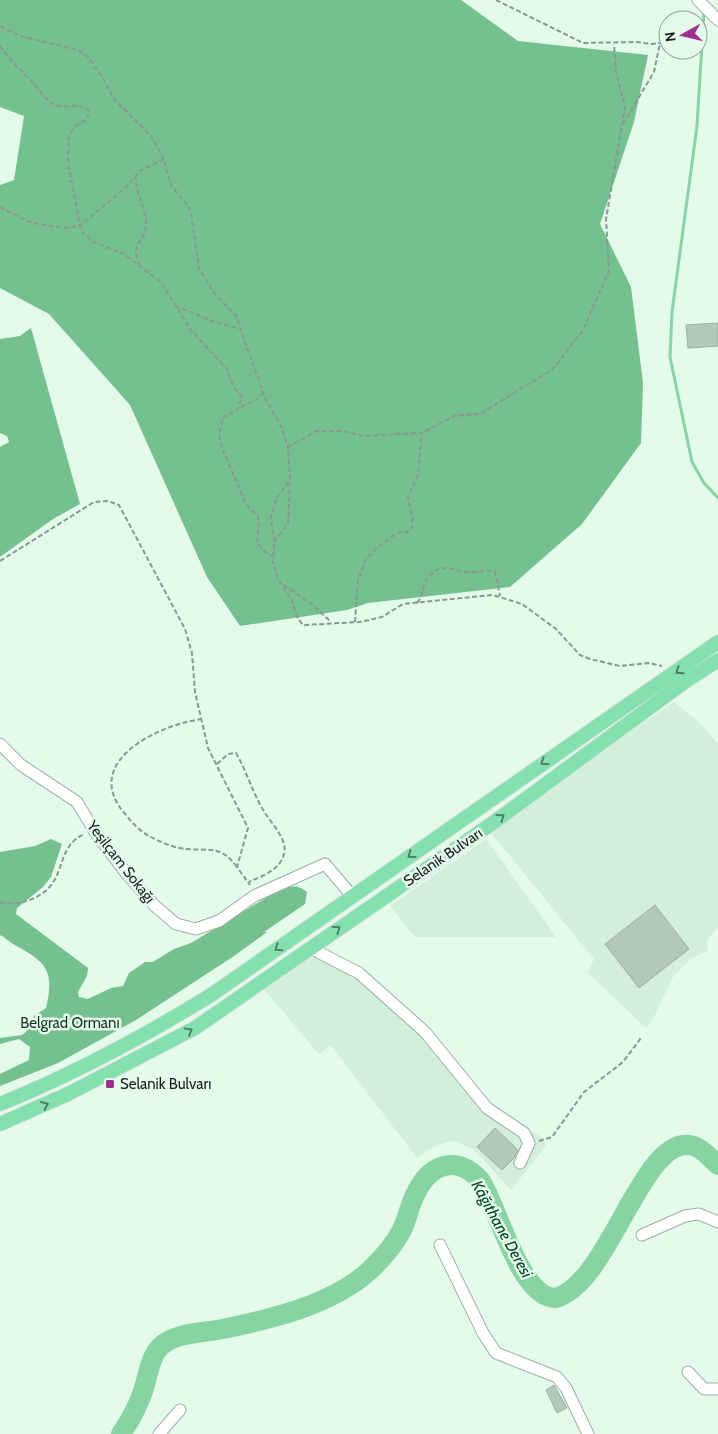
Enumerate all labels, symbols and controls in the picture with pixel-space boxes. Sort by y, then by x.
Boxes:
north arrow [658,10,708,60]
text: N [661,31,680,43]
one-way arrow [675,665,684,674]
one-way arrow [541,756,550,765]
one-way arrow [495,814,504,824]
street label: Yeşilçam Sokağı [83,816,159,907]
street label: Selanik Bulvarı [400,824,486,890]
one-way arrow [407,849,417,858]
one-way arrow [331,926,341,935]
one-way arrow [274,942,284,951]
park label: Belgrad Ormanı [20,1014,120,1032]
one-way arrow [184,1027,193,1037]
place label: Selanik Bulvarı [120,1075,211,1093]
marker: Selanik Bulvarı [104,1078,116,1090]
one-way arrow [40,1100,49,1111]
water label: Kâğıthane Deresi [467,1177,537,1281]

